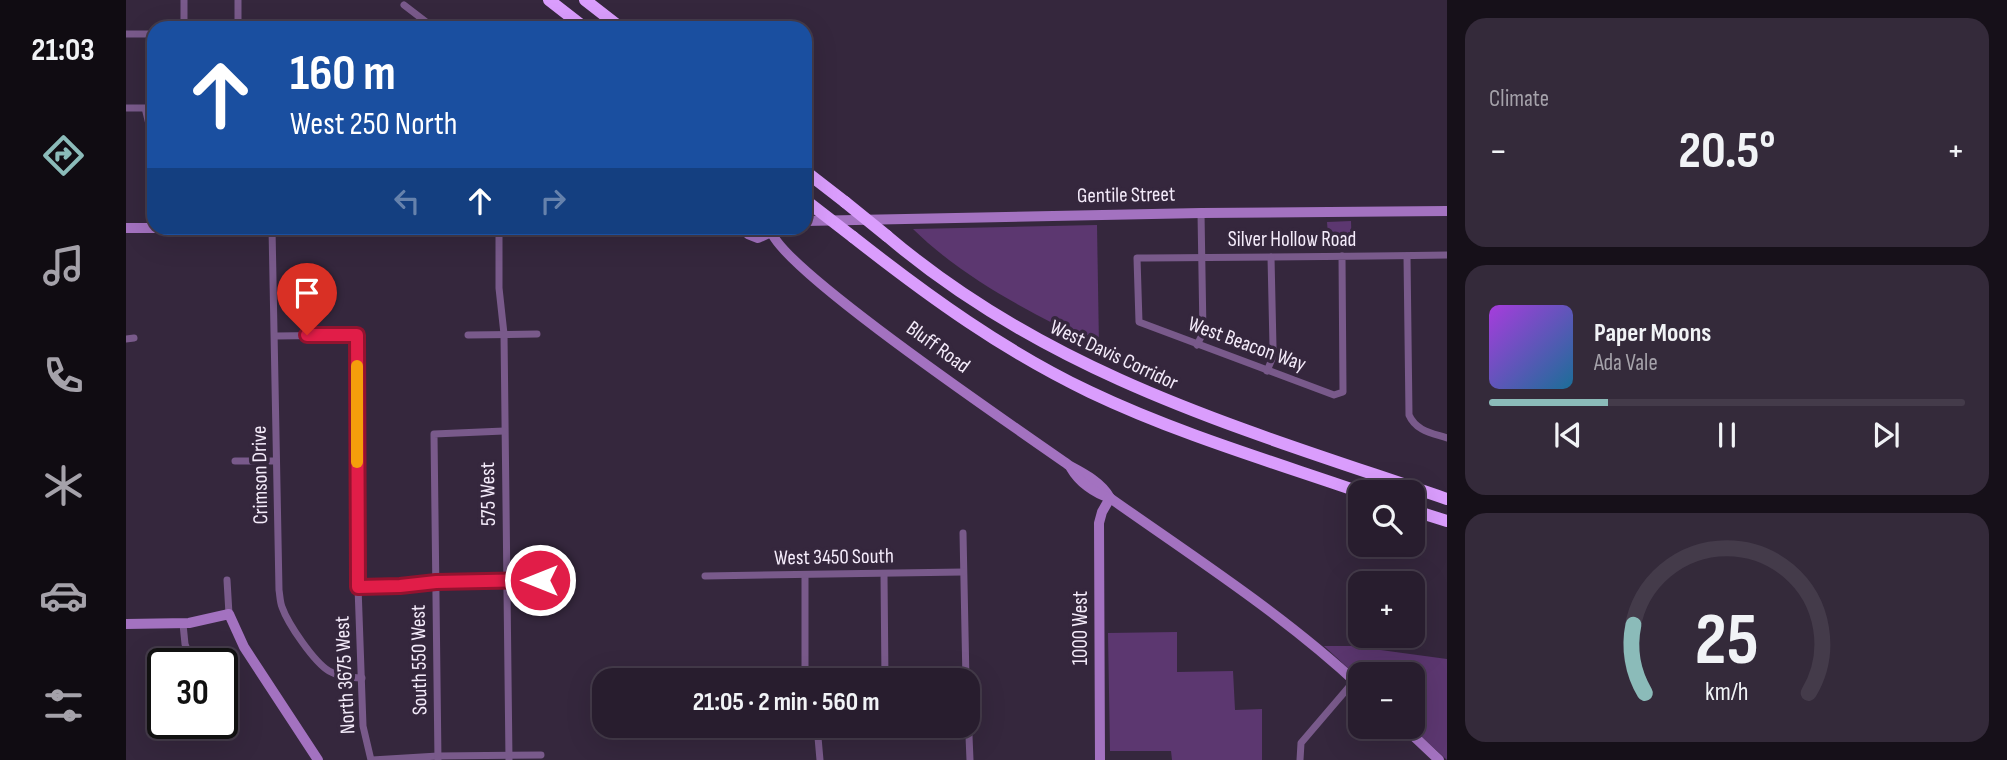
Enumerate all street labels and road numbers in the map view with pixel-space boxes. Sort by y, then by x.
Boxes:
street label: Gentile Street [1077,182,1175,208]
street label: Silver Hollow Road [1228,227,1356,252]
street label: West Beacon Way [1185,311,1309,377]
street label: West Davis Corridor [1046,314,1182,396]
street label: Bluff Road [901,316,975,378]
street label: Crimson Drive [247,425,273,525]
street label: 575 West [475,462,501,526]
street label: West 3450 South [774,543,894,571]
street label: 1000 West [1068,591,1093,665]
street label: South 550 West [406,605,432,715]
street label: North 3675 West [329,615,361,735]

